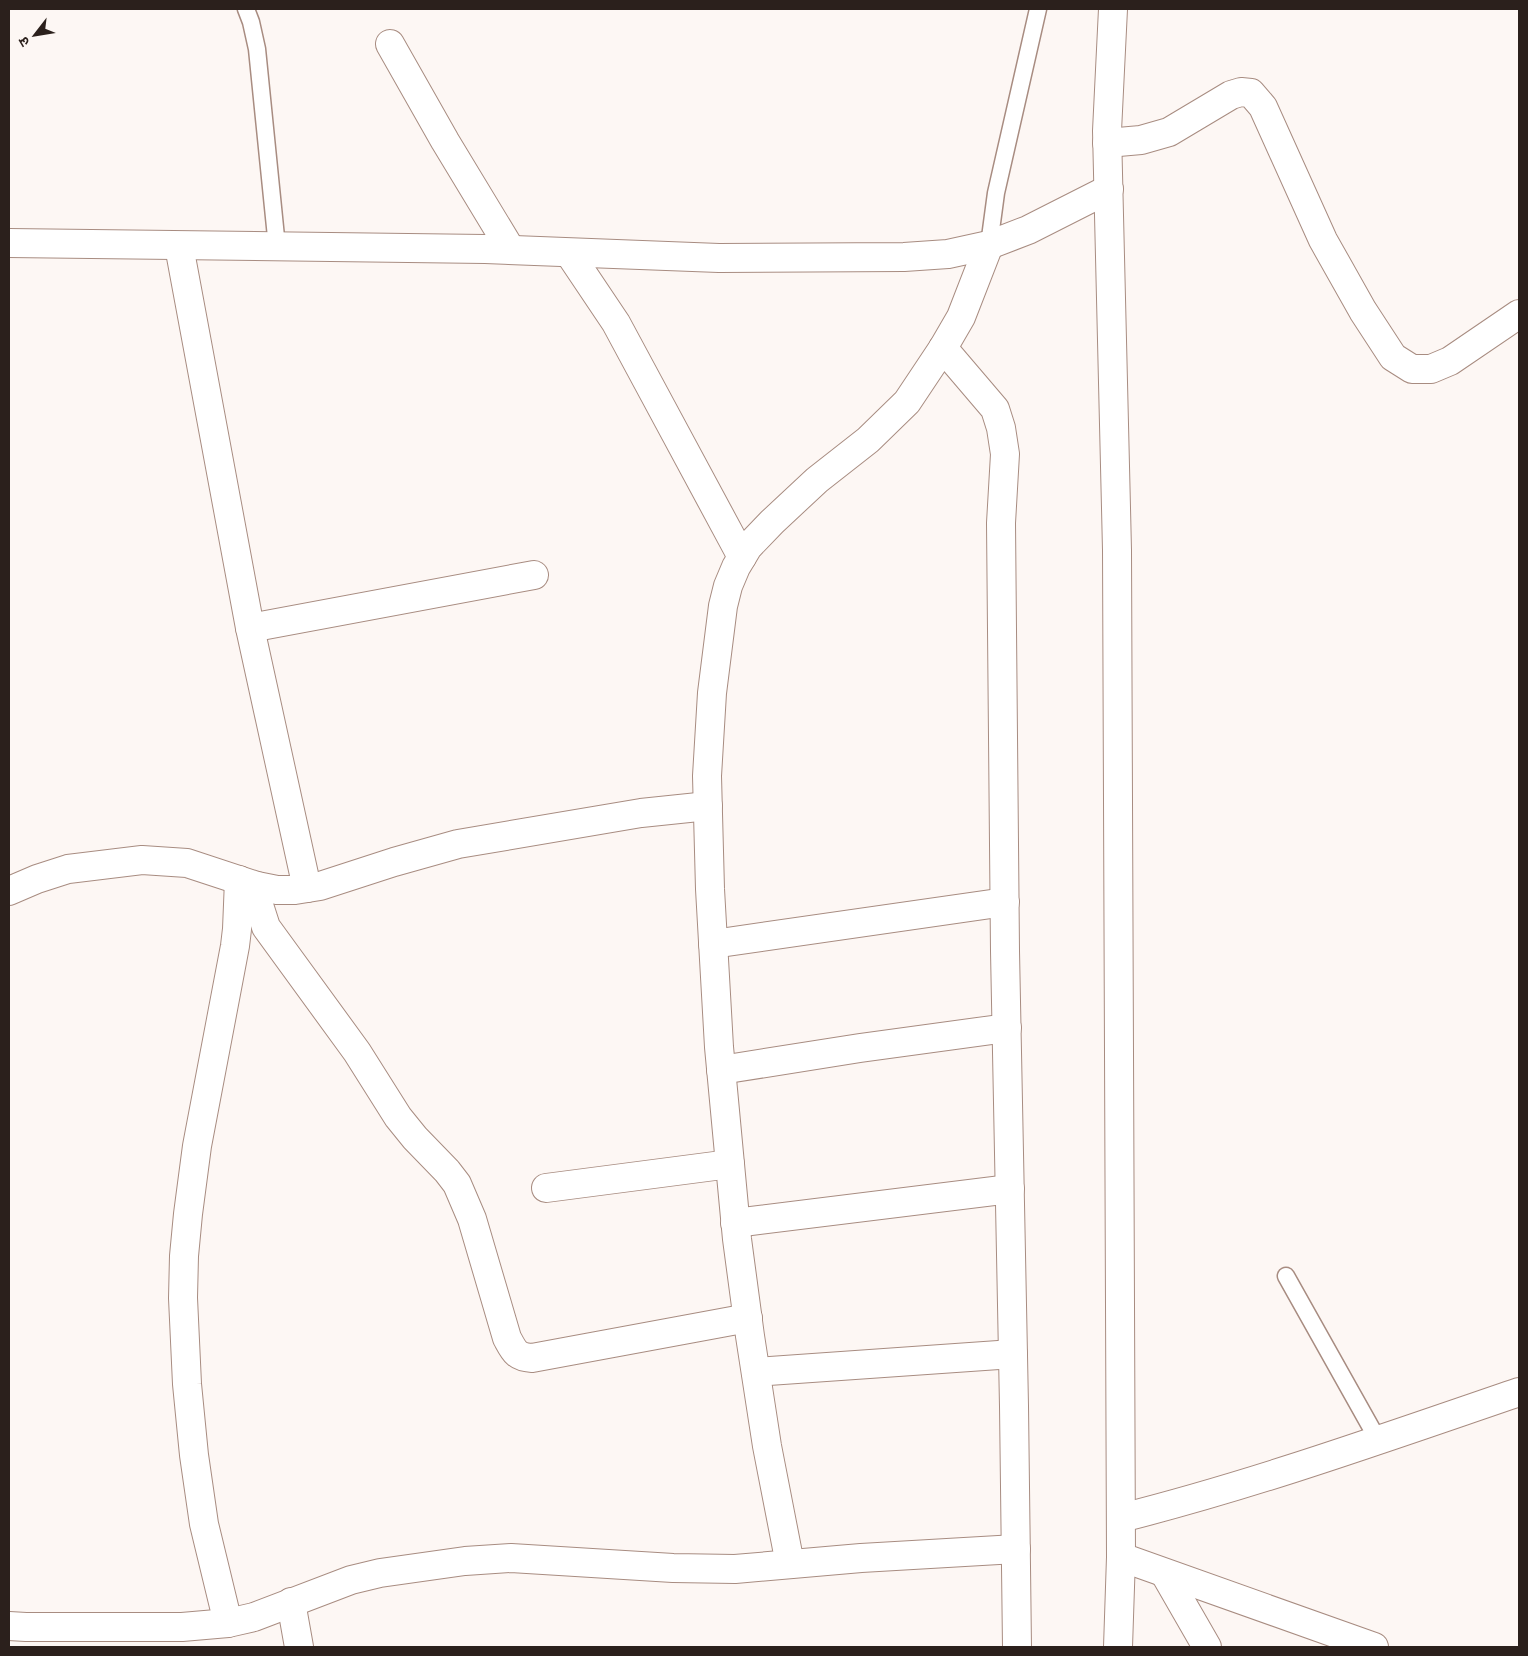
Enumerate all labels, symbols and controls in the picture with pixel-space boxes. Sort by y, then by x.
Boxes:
north arrow [10,10,60,60]
text: उ [14,33,34,50]

